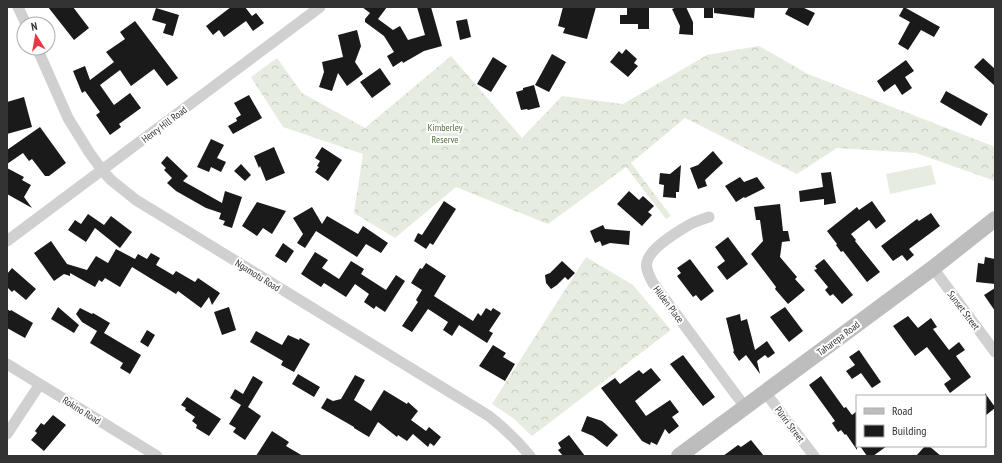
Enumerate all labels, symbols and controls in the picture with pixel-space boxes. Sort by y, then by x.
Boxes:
north arrow [16,16,56,56]
text: N [30,19,38,34]
street label: Henry Hill Road [139,103,190,146]
park label: Kimberley Reserve [428,121,463,146]
street label: Ngamotu Road [233,256,283,294]
street label: Hilden Place [650,283,687,325]
street label: Sunset Street [945,288,983,333]
street label: Taharepa Road [814,318,862,359]
street label: Rokino Road [60,394,103,427]
legend [856,395,986,447]
text: Road [892,403,912,418]
street label: Pūriri Street [772,404,807,445]
text: Building [892,423,927,438]

